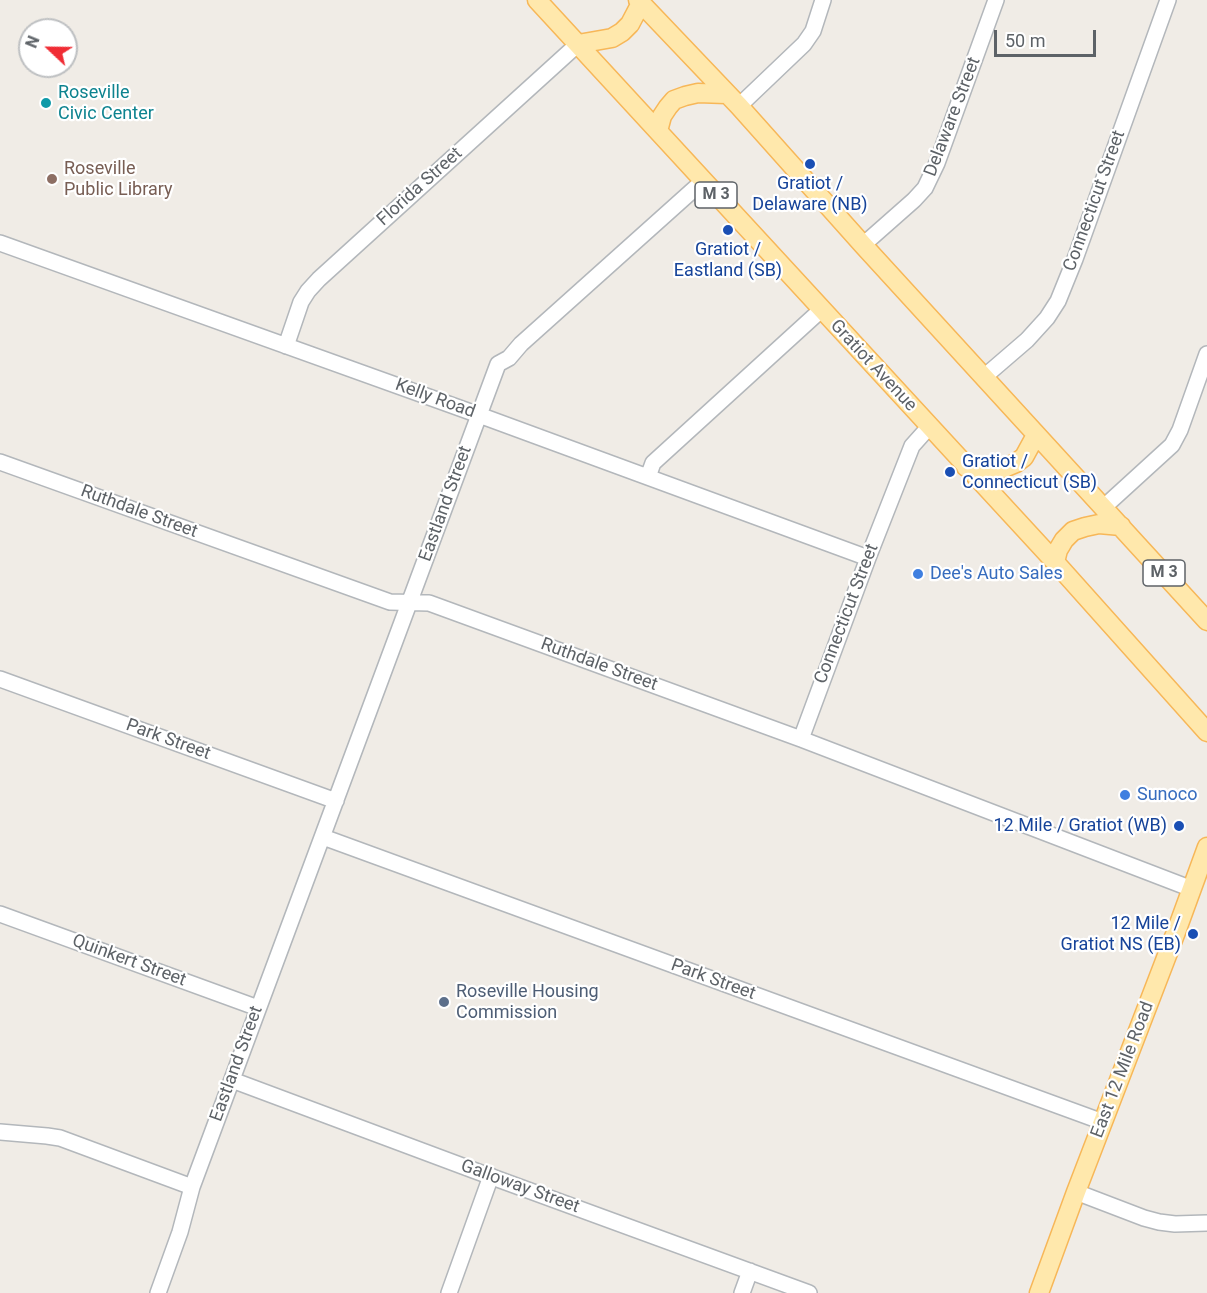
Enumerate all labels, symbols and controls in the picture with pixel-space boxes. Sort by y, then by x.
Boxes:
north arrow [18,18,78,78]
scale bar [997,18,1099,56]
text: 50 m [1005,30,1045,51]
text: N [22,33,44,51]
street label: Delaware Street [920,54,986,180]
place label: Roseville Civic Center [58,82,154,124]
marker: Roseville Civic Center [39,96,53,110]
street label: Connecticut Street [1059,128,1131,274]
street label: Florida Street [373,143,467,231]
marker: Gratiot / Delaware (NB) [803,157,817,171]
place label: Roseville Public Library [64,158,173,201]
marker: Roseville Public Library [45,172,59,186]
place label: Gratiot / Delaware (NB) [752,173,868,216]
road number: M 3 [695,182,737,208]
marker: Gratiot / Eastland (SB) [721,223,735,237]
place label: Gratiot / Eastland (SB) [674,239,782,282]
street label: Gratiot Avenue [825,316,921,416]
street label: Kelly Road [392,375,478,423]
street label: Eastland Street [415,443,477,565]
place label: Gratiot / Connecticut (SB) [962,451,1097,494]
marker: Gratiot / Connecticut (SB) [943,465,957,479]
street label: Ruthdale Street [78,481,200,543]
street label: Connecticut Street [810,541,884,687]
road number: M 3 [1143,560,1185,586]
place label: Dee's Auto Sales [930,563,1063,585]
marker: Dee's Auto Sales [911,567,925,581]
street label: Ruthdale Street [538,634,660,696]
street label: Park Street [123,715,213,765]
place label: Sunoco [1137,784,1198,806]
marker: Sunoco [1118,788,1132,802]
place label: 12 Mile / Gratiot (WB) [993,815,1167,837]
marker: 12 Mile / Gratiot (WB) [1172,819,1186,833]
place label: 12 Mile / Gratiot NS (EB) [1060,913,1181,956]
marker: 12 Mile / Gratiot NS (EB) [1186,927,1200,941]
street label: Quinkert Street [69,930,189,992]
street label: Park Street [668,955,758,1005]
place label: Roseville Housing Commission [456,981,599,1024]
marker: Roseville Housing Commission [437,995,451,1009]
street label: East 12 Mile Road [1087,999,1159,1141]
street label: Eastland Street [206,1003,268,1125]
street label: Galloway Street [458,1156,582,1218]

